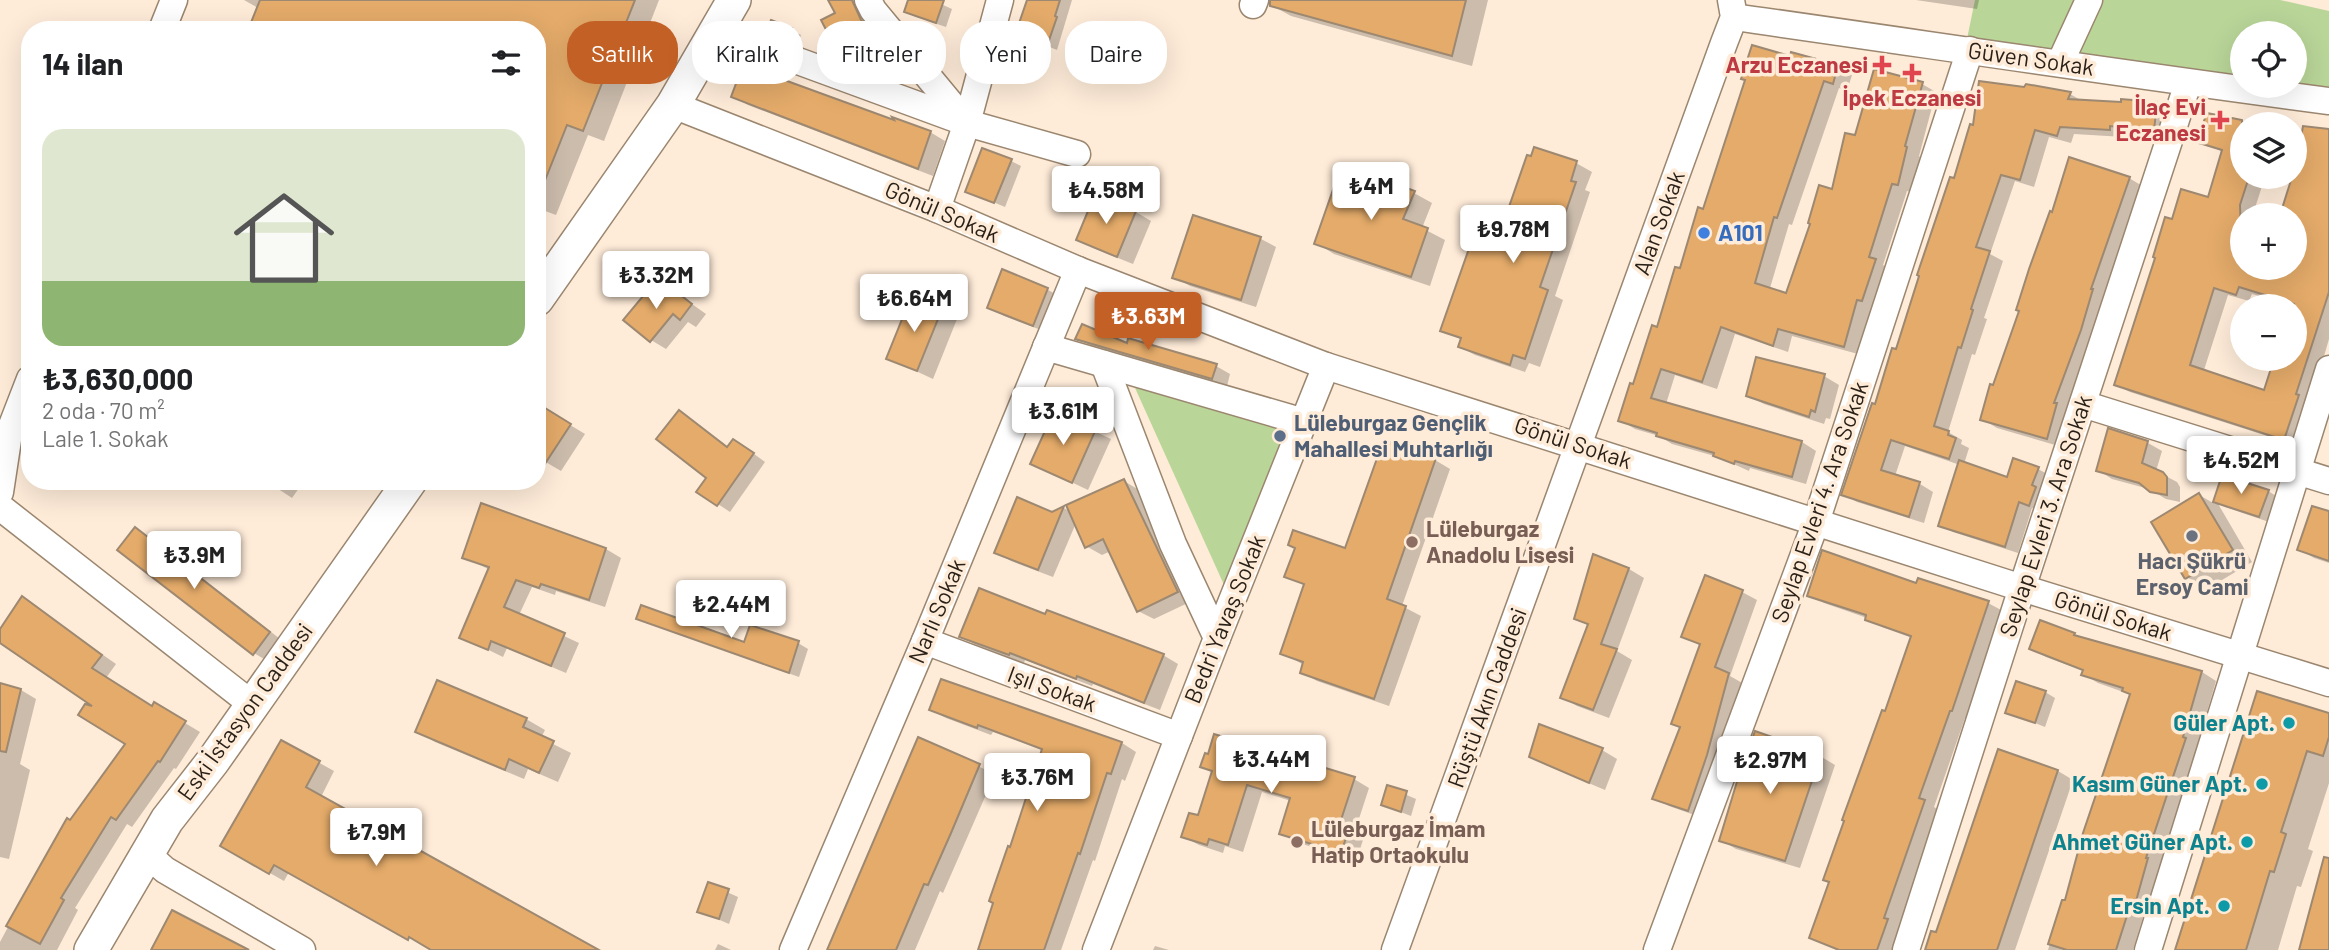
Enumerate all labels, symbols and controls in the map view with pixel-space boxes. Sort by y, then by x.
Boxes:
chip: Satılık [567,21,678,84]
chip: Kiralık [692,21,803,84]
chip: Filtreler [817,21,946,84]
chip: Yeni [960,21,1051,84]
chip: Daire [1065,21,1167,84]
map controls [2230,21,2307,371]
button: locate [2230,21,2307,98]
street label: Güven Sokak [1966,35,2096,81]
icon: filters [487,44,525,82]
text: 14 ilan [42,45,123,81]
place label: Arzu Eczanesi [1725,50,1868,78]
marker: Arzu Eczanesi [1874,57,1890,73]
marker: İpek Eczanesi [1904,65,1920,81]
place label: İpek Eczanesi [1842,83,1982,111]
place label: İlaç Evi Eczanesi [2115,92,2206,146]
marker: İlaç Evi Eczanesi [2212,112,2228,128]
button: layers [2230,112,2307,189]
pin: ₺4M [1337,162,1405,222]
pin: ₺4.58M [1049,166,1163,226]
street label: Alan Sokak [1626,167,1690,278]
text: ₺4M [1348,171,1394,199]
street label: Gönül Sokak [881,174,1004,248]
icon: home [221,175,347,301]
text: ₺4.58M [1068,175,1144,203]
button: + [2230,203,2307,280]
pin: ₺9.78M [1456,205,1570,265]
text: ₺9.78M [1476,214,1550,242]
place label: A101 [1718,218,1763,246]
marker: A101 [1696,225,1712,241]
pin: ₺3.32M [599,252,713,311]
text: ₺3.32M [618,260,694,288]
pin: ₺6.64M [857,274,971,334]
text: ₺6.64M [876,283,952,311]
pin: ₺3.63M [1091,292,1205,352]
button: − [2230,294,2307,371]
text: ₺3.63M [1111,301,1185,329]
text: ₺3,630,000 [42,360,193,396]
street label: Seylap Evleri 4. Ara Sokak [1765,377,1874,626]
pin: ₺3.61M [1006,388,1120,447]
street label: Seylap Evleri 3. Ara Sokak [1993,391,2097,640]
text: 2 oda · 70 m² [42,396,165,424]
text: ₺3.61M [1028,396,1098,424]
place label: Lüleburgaz Gençlik Mahallesi Muhtarlığı [1294,408,1493,462]
street label: Gönül Sokak [1511,410,1635,474]
text: Lale 1. Sokak [42,424,169,452]
marker: Lüleburgaz Gençlik Mahallesi Muhtarlığı [1272,428,1288,444]
pin: ₺4.52M [2184,436,2298,496]
text: ₺4.52M [2203,445,2279,473]
place label: Lüleburgaz Anadolu Lisesi [1426,514,1574,568]
marker: Hacı Şükrü Ersoy Cami [2184,528,2200,544]
street label: Bedri Yavaş Sokak [1177,530,1271,707]
pin: ₺3.9M [145,532,243,591]
marker: Lüleburgaz Anadolu Lisesi [1404,534,1420,550]
text: ₺3.9M [163,540,225,568]
place label: Hacı Şükrü Ersoy Cami [2136,546,2248,600]
street label: Narlı Sokak [902,554,971,667]
pin: ₺2.44M [674,580,788,640]
street label: Gönül Sokak [2051,584,2176,646]
text: ₺2.44M [692,589,770,617]
street label: Rüştü Akın Caddesi [1441,604,1532,791]
street label: Eski İstasyon Caddesi [171,617,318,805]
street label: Işıl Sokak [1004,659,1101,717]
place label: Güler Apt. [2173,708,2275,736]
marker: Güler Apt. [2281,715,2297,731]
pin: ₺3.44M [1214,736,1328,795]
pin: ₺2.97M [1713,736,1827,796]
text: ₺3.44M [1232,744,1310,772]
text: ₺2.97M [1733,745,1807,773]
pin: ₺3.76M [980,754,1094,813]
text: ₺3.76M [1000,762,1074,790]
place label: Kasım Güner Apt. [2072,769,2248,797]
marker: Kasım Güner Apt. [2254,776,2270,792]
pin: ₺7.9M [327,808,425,868]
place label: Lüleburgaz İmam Hatip Ortaokulu [1311,814,1485,868]
text: ₺7.9M [346,817,406,845]
place label: Ahmet Güner Apt. [2052,827,2233,855]
marker: Lüleburgaz İmam Hatip Ortaokulu [1289,834,1305,850]
marker: Ahmet Güner Apt. [2239,834,2255,850]
place label: Ersin Apt. [2110,891,2210,919]
marker: Ersin Apt. [2216,898,2232,914]

